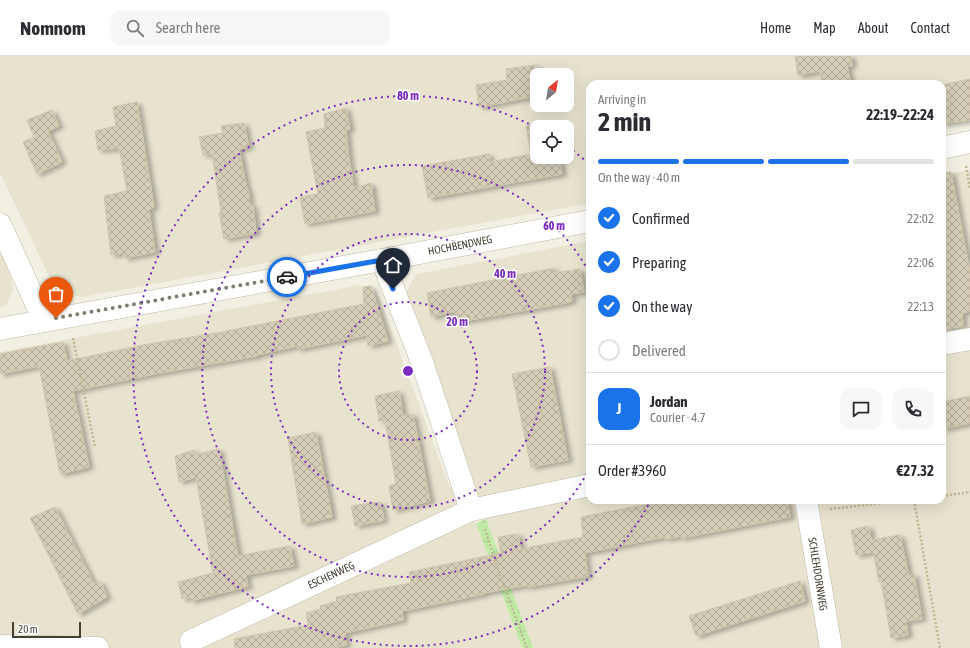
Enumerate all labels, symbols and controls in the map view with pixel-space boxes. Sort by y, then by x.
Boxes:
search box [110,10,390,46]
text: Nomnom [20,17,86,39]
icon: search [124,17,146,39]
text: Search here [156,19,220,36]
text: Home [760,20,791,36]
text: Map [813,20,836,36]
text: About [858,20,889,36]
text: Contact [911,20,950,36]
north arrow [530,68,574,112]
map controls [530,68,574,164]
text: 80 m [397,89,419,103]
text: Arriving in [598,92,646,107]
text: 22:19–22:24 [866,106,934,123]
text: 2 min [598,107,651,137]
button: locate [530,120,574,164]
text: On the way · 40 m [598,170,680,185]
icon: check [598,207,620,229]
text: Confirmed [632,210,690,227]
text: 22:02 [907,211,934,226]
text: 60 m [543,219,565,233]
street label: HOCHBENDWEG [427,233,493,257]
pin [376,248,410,289]
icon: check [598,251,620,273]
icon: home [382,254,404,276]
text: Preparing [632,254,686,271]
text: 22:06 [907,255,934,270]
courier [267,257,307,297]
icon: car [276,266,298,288]
text: 40 m [493,267,516,281]
pin [39,277,73,318]
icon: bag [45,283,67,305]
icon: check [598,295,620,317]
text: On the way [632,298,693,315]
text: 22:13 [907,299,934,314]
text: 20 m [446,315,468,329]
text: Delivered [632,342,686,359]
centre of rings [401,364,415,378]
button: chat [840,388,882,430]
button: phone [892,388,934,430]
text: Jordan [650,393,688,410]
text: J [617,400,621,417]
text: Courier · 4.7 [650,410,706,425]
text: Order #3960 [598,462,666,479]
text: €27.32 [896,462,934,479]
street label: SCHLEHDORNWEG [806,536,830,612]
street label: ESCHENWEG [306,559,356,591]
scale bar [12,620,81,639]
text: 20 m [18,623,38,635]

